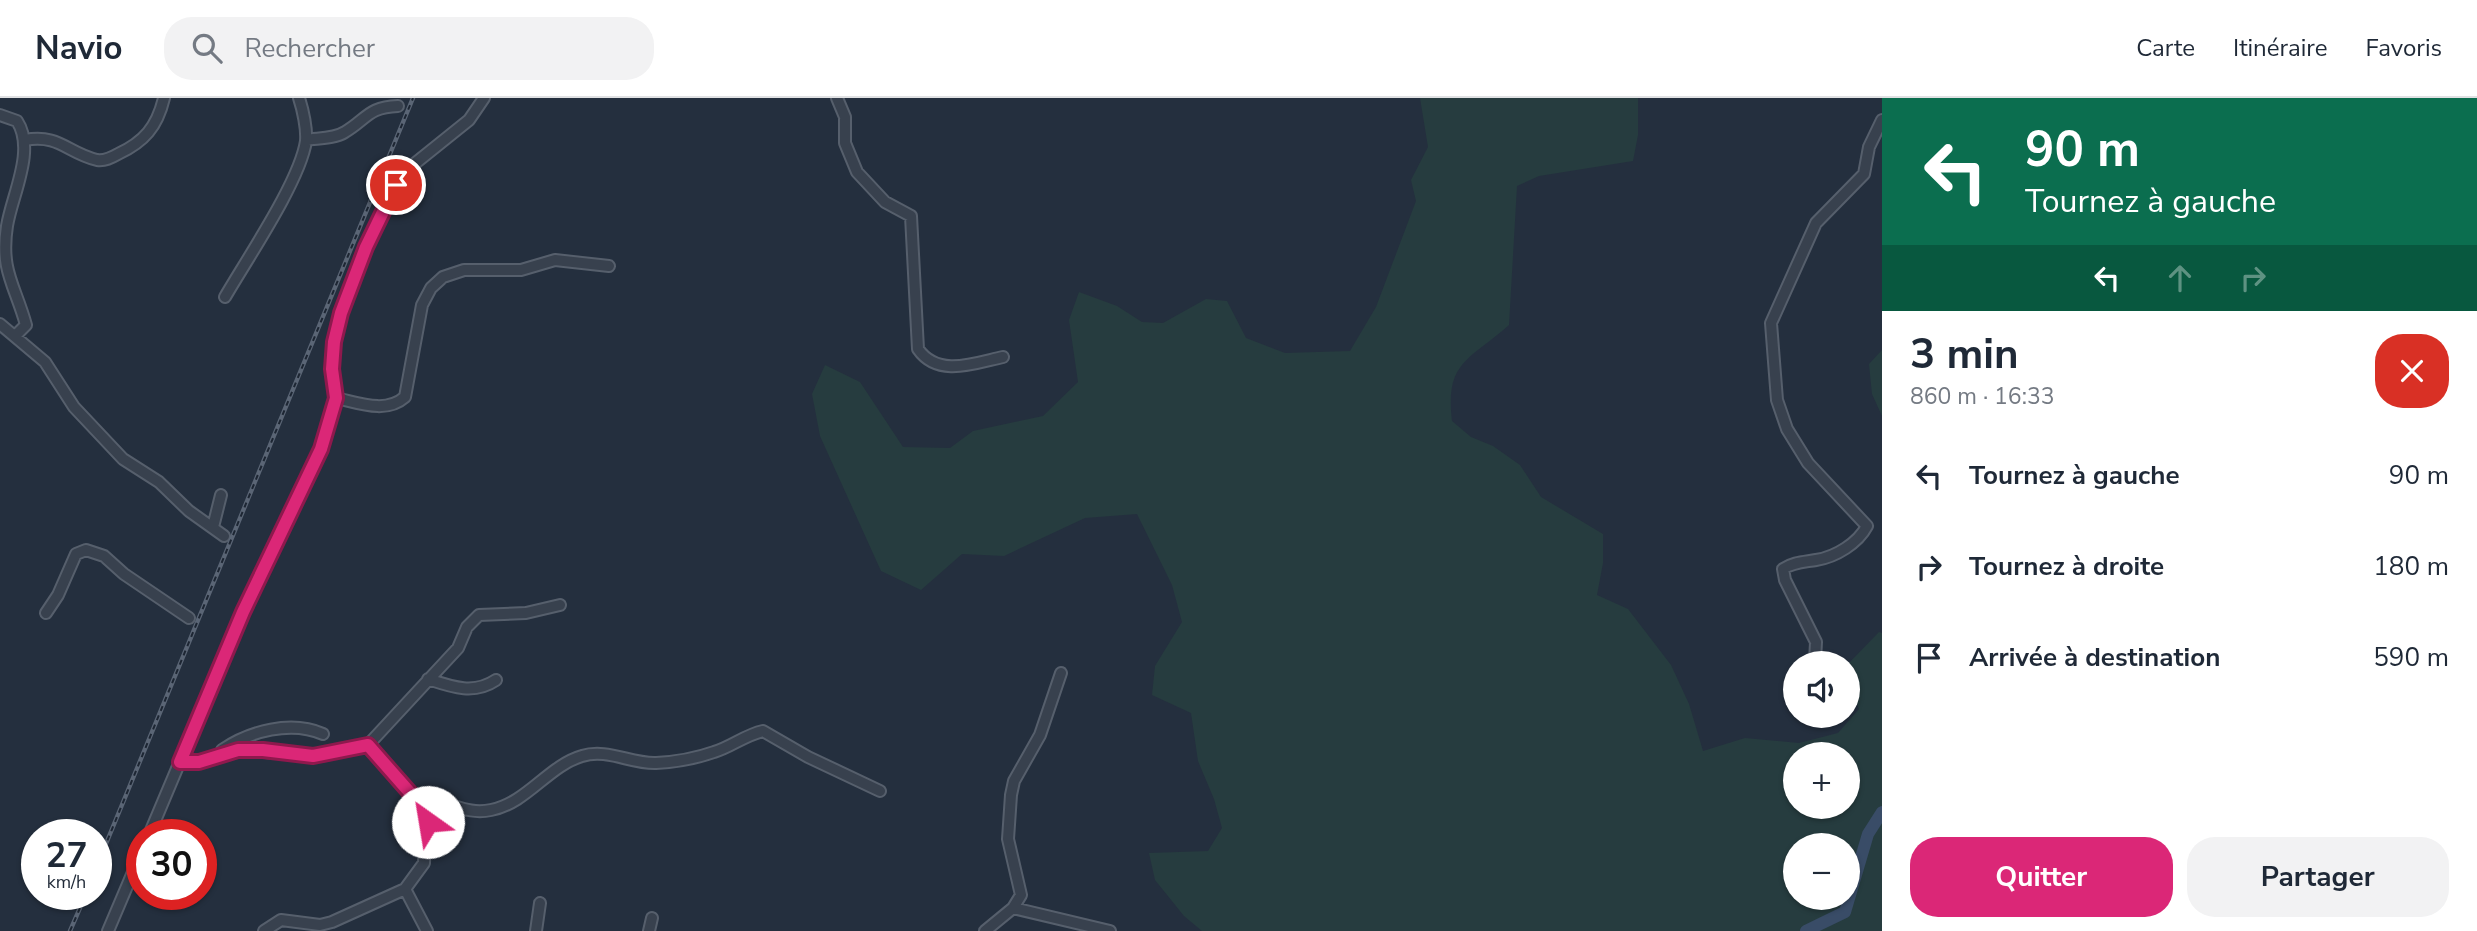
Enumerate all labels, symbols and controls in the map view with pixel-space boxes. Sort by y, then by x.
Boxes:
search box [164,17,654,80]
text: Navio [35,26,122,71]
icon: search [188,29,226,67]
text: Rechercher [244,31,375,66]
text: Carte [2136,32,2195,64]
text: Itinéraire [2233,32,2327,64]
text: Favoris [2365,32,2442,64]
text: 90 m [2025,116,2140,183]
icon: left [1910,126,2001,217]
pin [366,155,426,215]
icon: arrive [377,166,415,204]
text: Tournez à gauche [2025,180,2276,223]
icon: left [2088,259,2126,297]
icon: ahead [2161,259,2199,297]
icon: right [2234,259,2272,297]
text: 3 min [1910,326,2019,383]
button: close [2375,334,2449,408]
text: 860 m · 16:33 [1910,381,2055,412]
icon: left [1910,457,1948,495]
text: Tournez à gauche [1969,458,2180,493]
text: 90 m [2389,458,2449,493]
icon: right [1910,548,1948,586]
text: Tournez à droite [1969,549,2164,584]
text: 180 m [2373,549,2449,584]
icon: arrive [1910,639,1948,677]
text: Arrivée à destination [1969,640,2220,675]
text: 590 m [2373,640,2449,675]
map controls [1783,651,1860,910]
button: sound [1783,651,1860,728]
button: + [1783,742,1860,819]
position arrow [391,785,465,859]
speed limit sign: 30 [126,819,217,910]
text: 27 [45,832,88,879]
button: − [1783,833,1860,910]
button: Quitter [1910,837,2173,917]
button: Partager [2187,837,2449,917]
text: km/h [47,870,86,894]

